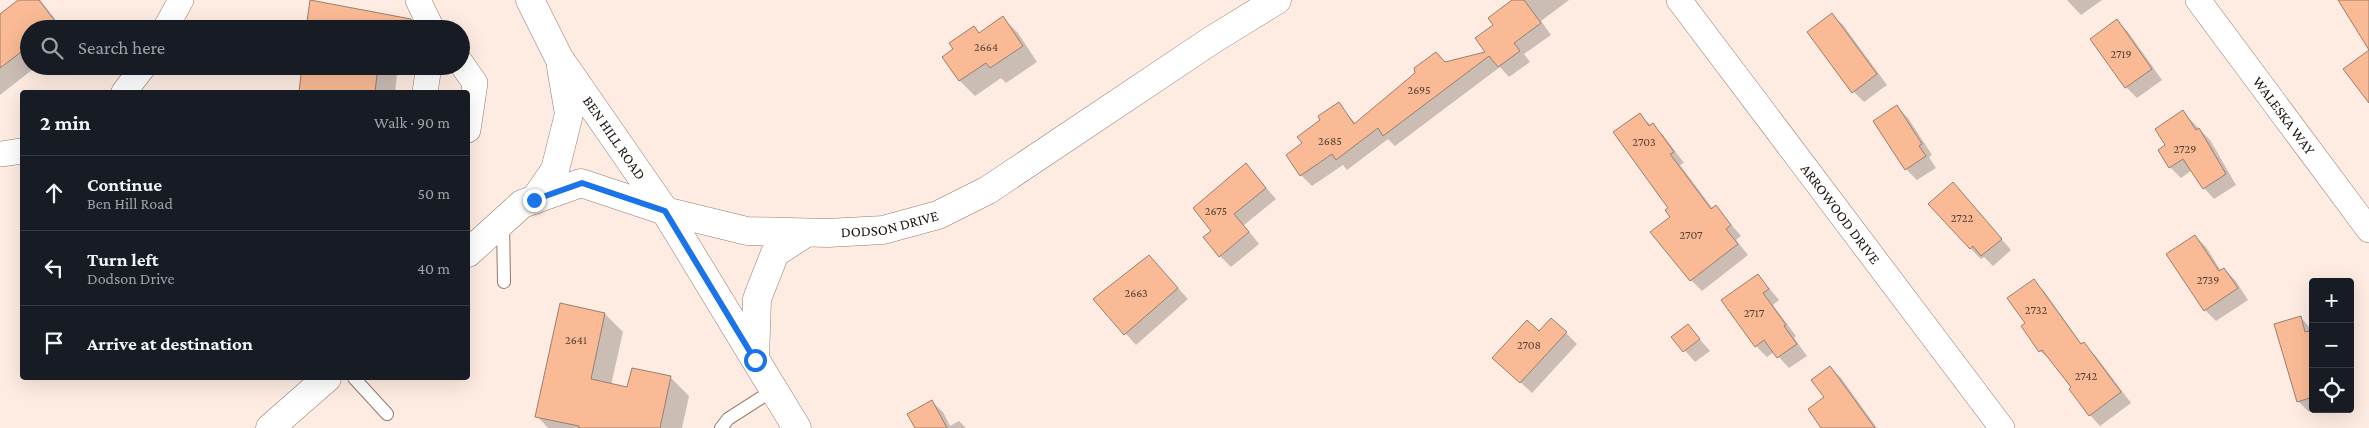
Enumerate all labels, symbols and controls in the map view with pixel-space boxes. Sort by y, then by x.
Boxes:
search box [20,20,470,75]
icon: search [38,34,66,62]
text: Search here [78,37,165,58]
house number: 2664 [974,40,998,54]
house number: 2719 [2110,47,2132,61]
street label: WALESKA WAY [2250,73,2318,158]
house number: 2695 [1407,83,1431,97]
street label: BEN HILL ROAD [580,93,649,183]
text: 2 min [40,111,91,135]
text: Walk · 90 m [374,114,450,131]
house number: 2685 [1318,134,1342,148]
house number: 2703 [1632,135,1656,149]
house number: 2729 [2174,142,2196,156]
street label: ARROWOOD DRIVE [1798,161,1883,267]
text: Continue [87,174,162,195]
icon: ahead [40,179,68,207]
text: 50 m [418,185,450,202]
route end [523,189,546,212]
text: Ben Hill Road [87,195,173,212]
house number: 2675 [1205,204,1227,218]
street label: DODSON DRIVE [840,207,940,240]
house number: 2722 [1951,211,1974,225]
house number: 2707 [1680,228,1703,242]
text: Turn left [87,249,159,270]
icon: left [40,254,68,282]
text: 40 m [417,260,450,277]
text: Dodson Drive [87,270,175,287]
house number: 2739 [2197,273,2219,287]
map controls [2309,278,2354,413]
button: + [2309,278,2354,323]
house number: 2663 [1124,286,1148,300]
house number: 2732 [2025,303,2047,317]
house number: 2717 [1744,306,1765,320]
button: − [2309,323,2354,368]
icon: arrive [40,329,68,357]
text: Arrive at destination [87,333,253,354]
house number: 2641 [565,333,587,347]
house number: 2708 [1517,338,1541,352]
route start [744,349,767,372]
button: locate [2309,368,2354,413]
house number: 2742 [2075,369,2097,383]

